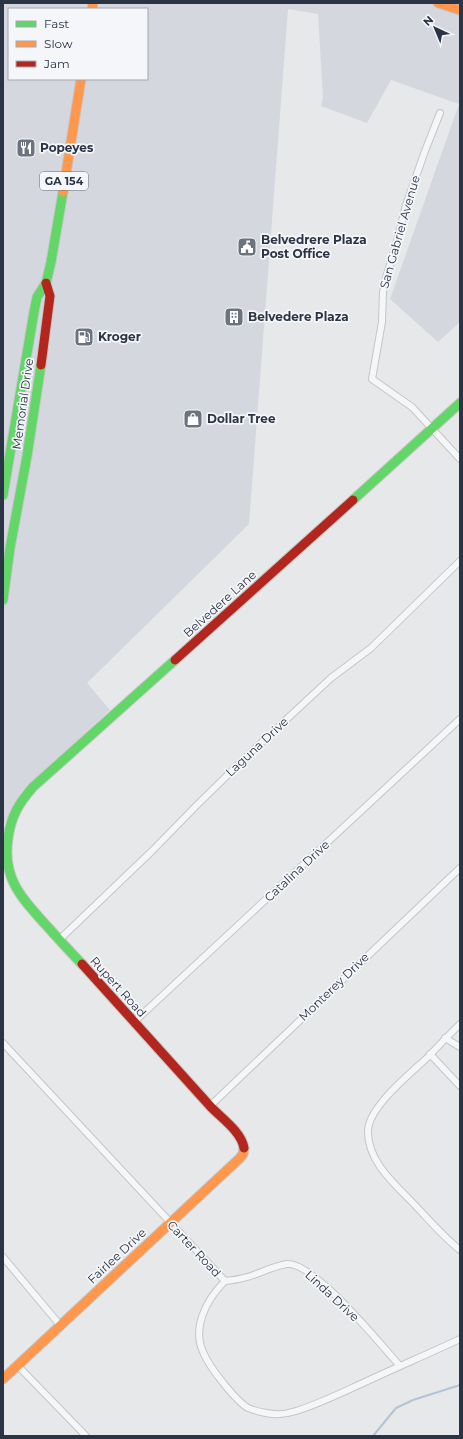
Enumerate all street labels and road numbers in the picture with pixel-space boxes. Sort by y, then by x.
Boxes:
road number: GA 154 [40,172,88,190]
street label: San Gabriel Avenue [376,174,423,290]
street label: Memorial Drive [9,357,36,450]
street label: Belvedere Lane [180,567,259,640]
street label: Laguna Drive [222,714,291,779]
street label: Catalina Drive [261,837,332,905]
street label: Monterey Drive [295,949,372,1024]
street label: Rupert Road [87,953,150,1020]
street label: Carter Road [164,1217,224,1280]
street label: Fairlee Drive [84,1225,149,1287]
street label: Linda Drive [302,1267,362,1324]

